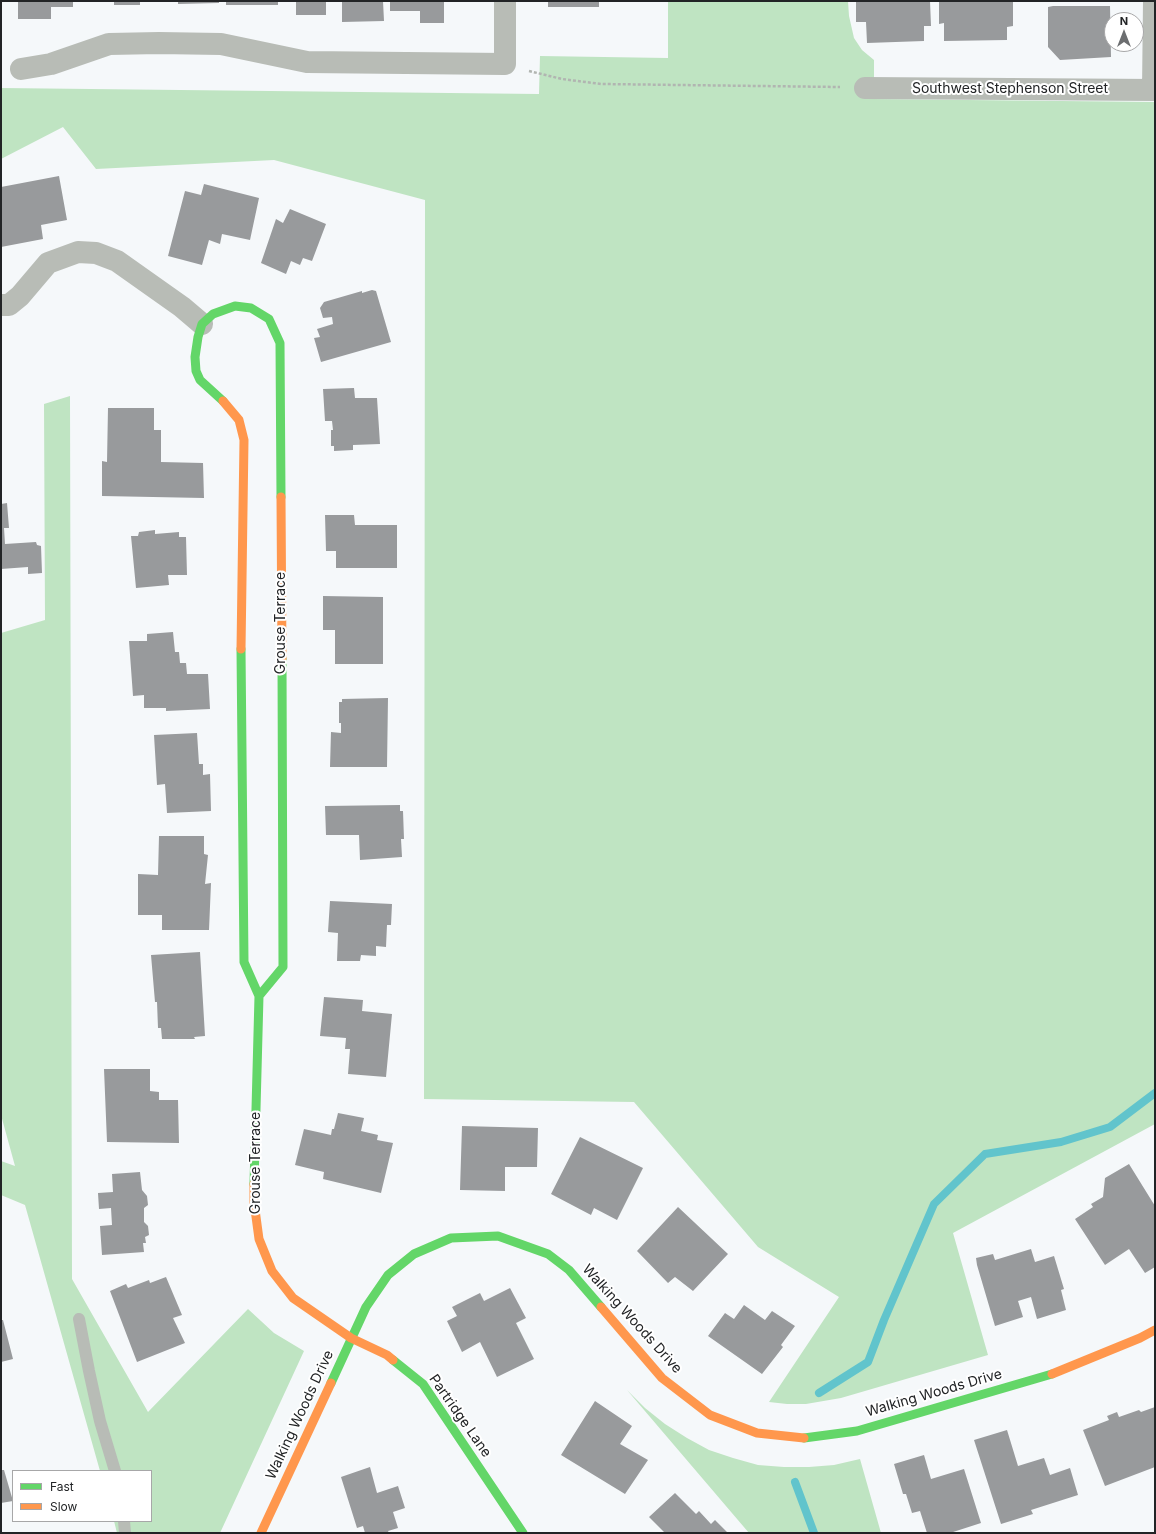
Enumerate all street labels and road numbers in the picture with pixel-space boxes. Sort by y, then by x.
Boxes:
street label: Southwest Stephenson Street [912,81,1108,97]
street label: Grouse Terrace [273,572,289,674]
street label: Grouse Terrace [248,1112,264,1214]
street label: Walking Woods Drive [579,1261,685,1377]
street label: Walking Woods Drive [263,1348,337,1482]
street label: Walking Woods Drive [864,1366,1004,1420]
street label: Partridge Lane [425,1371,495,1461]

